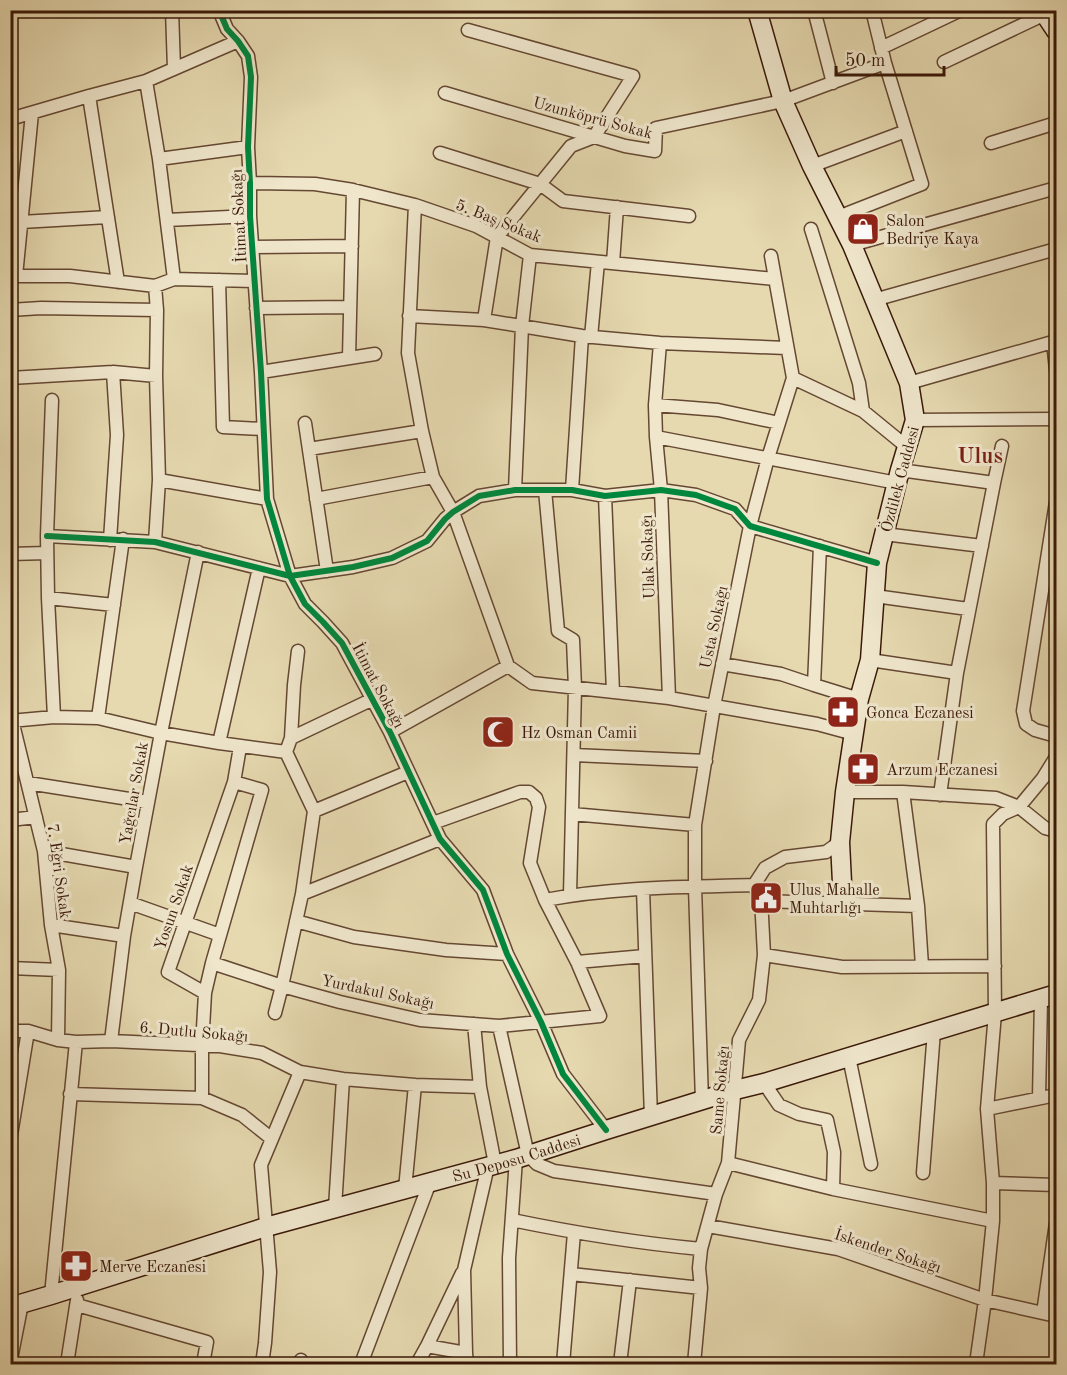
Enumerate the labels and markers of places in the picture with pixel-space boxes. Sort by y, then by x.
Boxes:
shop icon: Salon Bedriye Kaya [845,211,881,247]
place label: Salon Bedriye Kaya [886,214,979,248]
pharmacy icon: Gonca Eczanesi [825,694,861,730]
place label: Gonca Eczanesi [866,706,974,722]
mosque icon: Hz Osman Camii [480,714,516,750]
place label: Hz Osman Camii [521,726,637,742]
pharmacy icon: Arzum Eczanesi [845,751,881,787]
place label: Arzum Eczanesi [886,763,998,779]
public building icon: Ulus Mahalle Muhtarlığı [748,880,784,916]
place label: Ulus Mahalle Muhtarlığı [789,883,880,917]
pharmacy icon: Merve Eczanesi [58,1248,94,1284]
place label: Merve Eczanesi [99,1260,206,1276]

